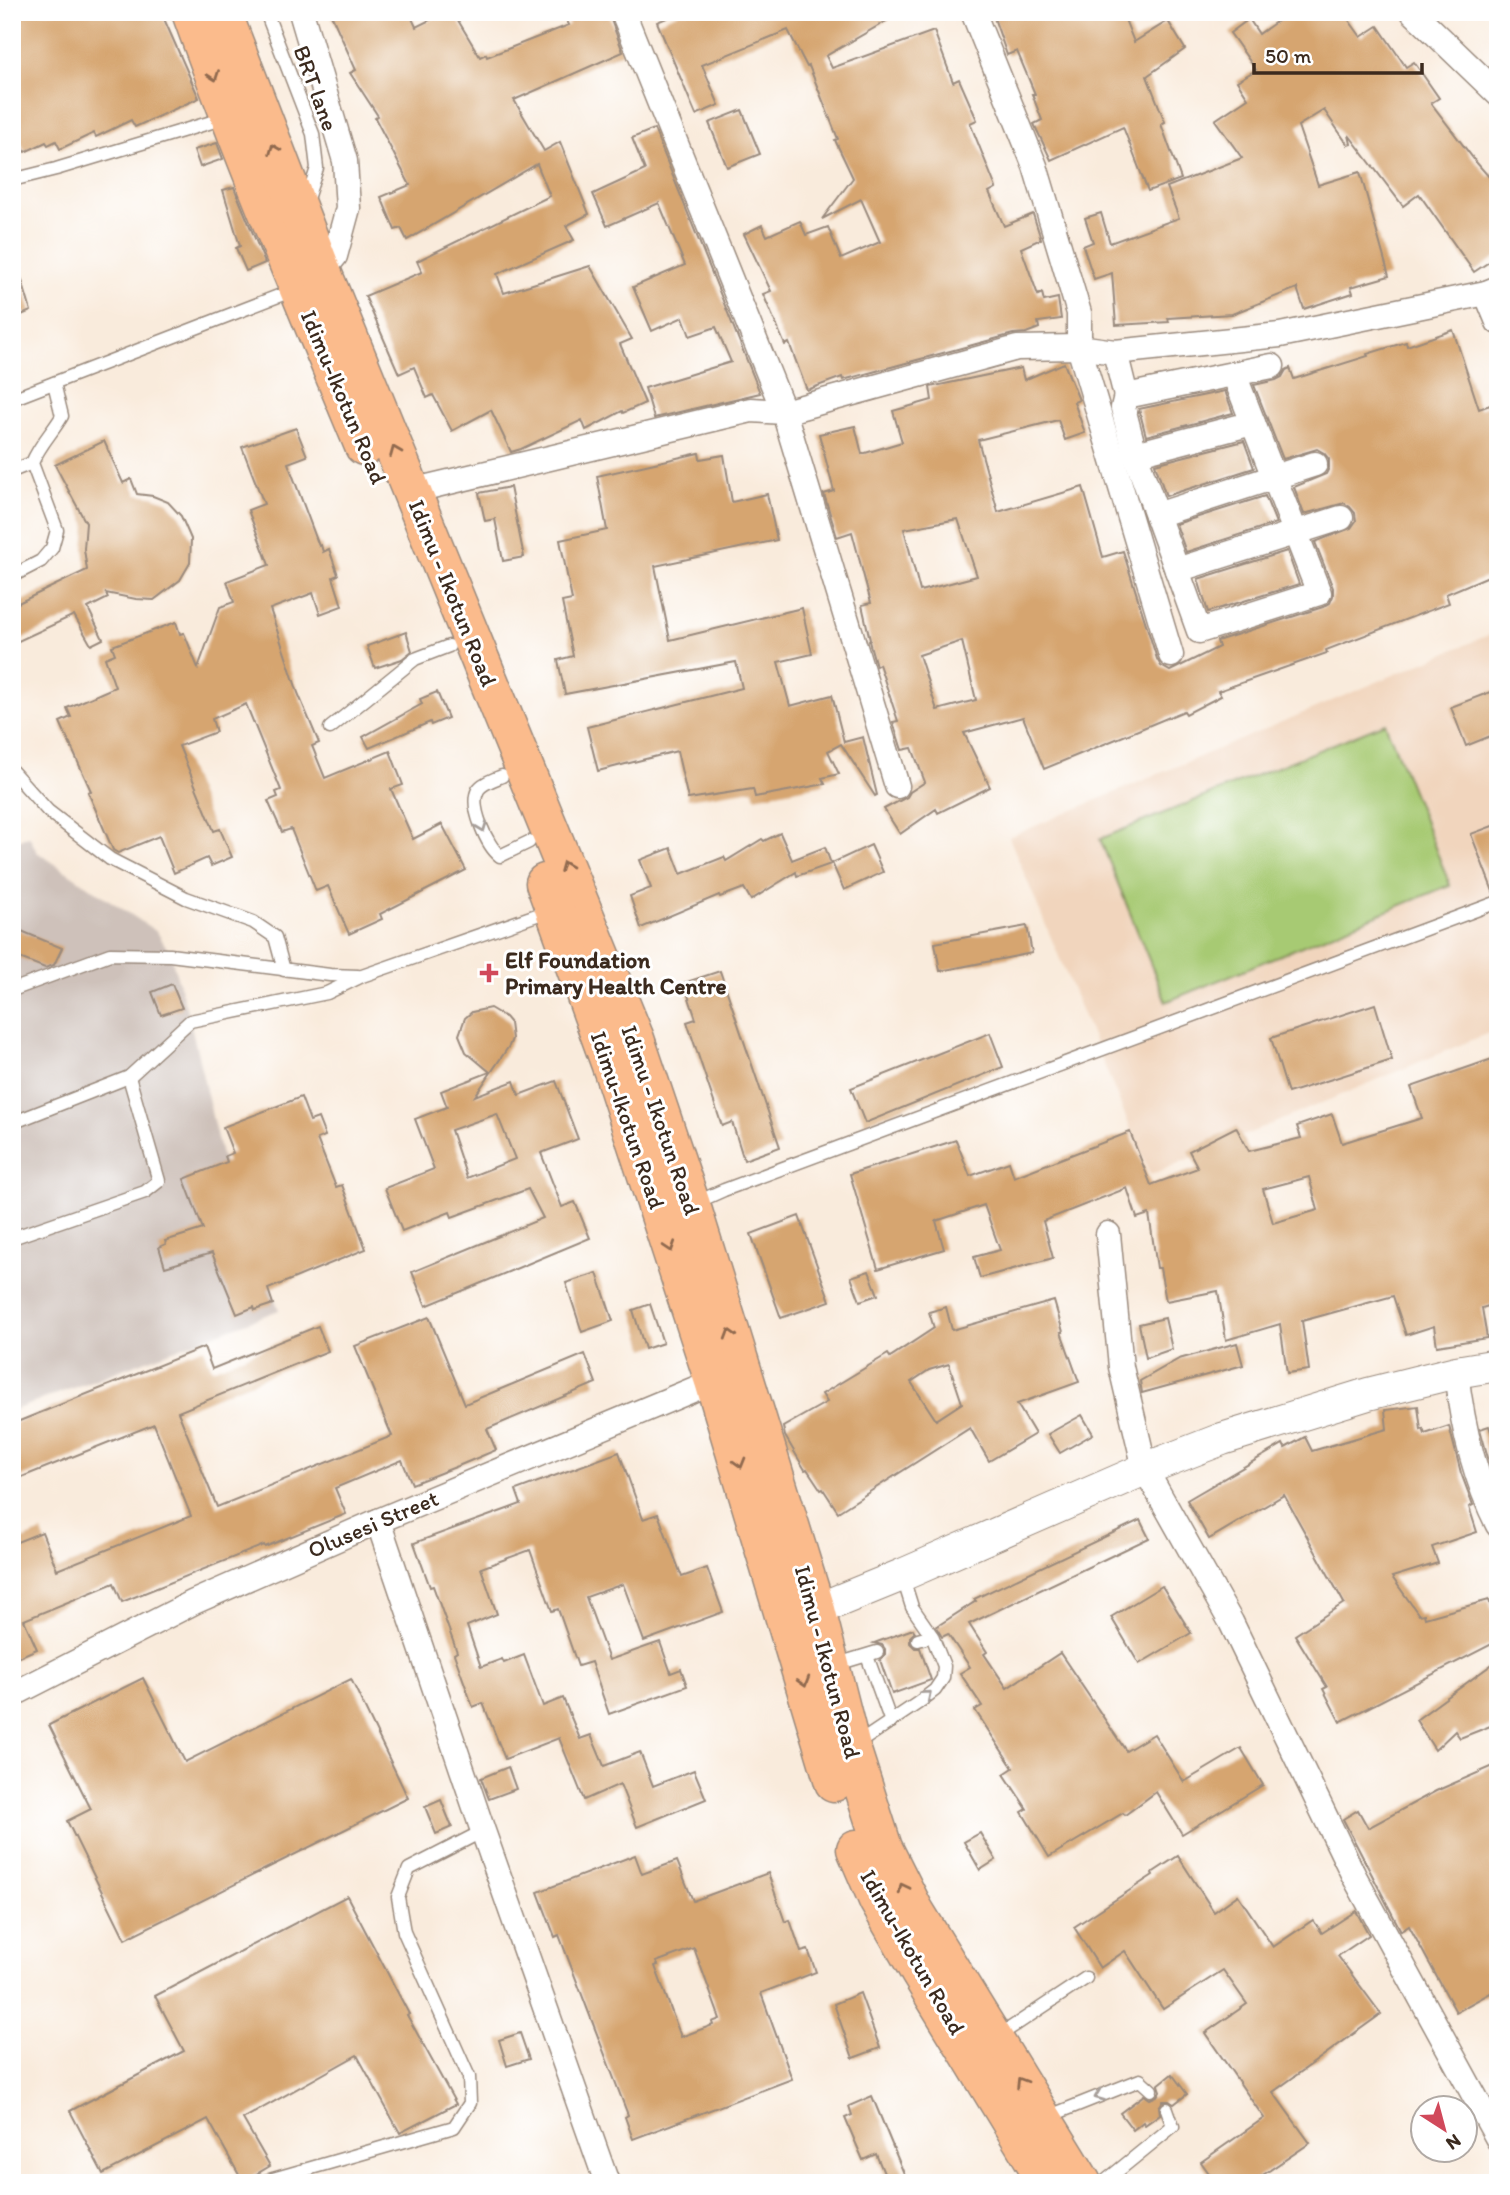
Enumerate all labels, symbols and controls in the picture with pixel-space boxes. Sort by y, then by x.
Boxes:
scale bar [1254,32,1422,76]
street label: BRT lane [288,41,344,135]
text: 50 m [1265,43,1312,68]
one-way arrow [206,70,220,82]
one-way arrow [268,144,282,156]
street label: Idimu-Ikotun Road [295,306,393,488]
one-way arrow [389,446,403,458]
street label: Idimu - Ikotun Road [403,496,503,691]
one-way arrow [474,821,488,833]
one-way arrow [559,860,573,873]
place label: Elf Foundation Primary Health Centre [505,946,727,1000]
marker: Elf Foundation Primary Health Centre [479,963,499,983]
street label: Idimu - Ikotun Road [615,1021,707,1219]
street label: Idimu-Ikotun Road [585,1028,672,1213]
one-way arrow [662,1240,677,1252]
one-way arrow [724,1328,739,1340]
one-way arrow [731,1457,746,1469]
street label: Olusesi Street [303,1484,443,1564]
street label: Idimu - Ikotun Road [789,1562,867,1762]
one-way arrow [795,1675,810,1687]
one-way arrow [919,1691,931,1704]
street label: Idimu-Ikotun Road [854,1865,972,2040]
one-way arrow [897,1883,911,1895]
one-way arrow [1016,2077,1029,2090]
one-way arrow [1094,2088,1106,2102]
north arrow [1408,2094,1478,2164]
text: N [1442,2129,1466,2155]

